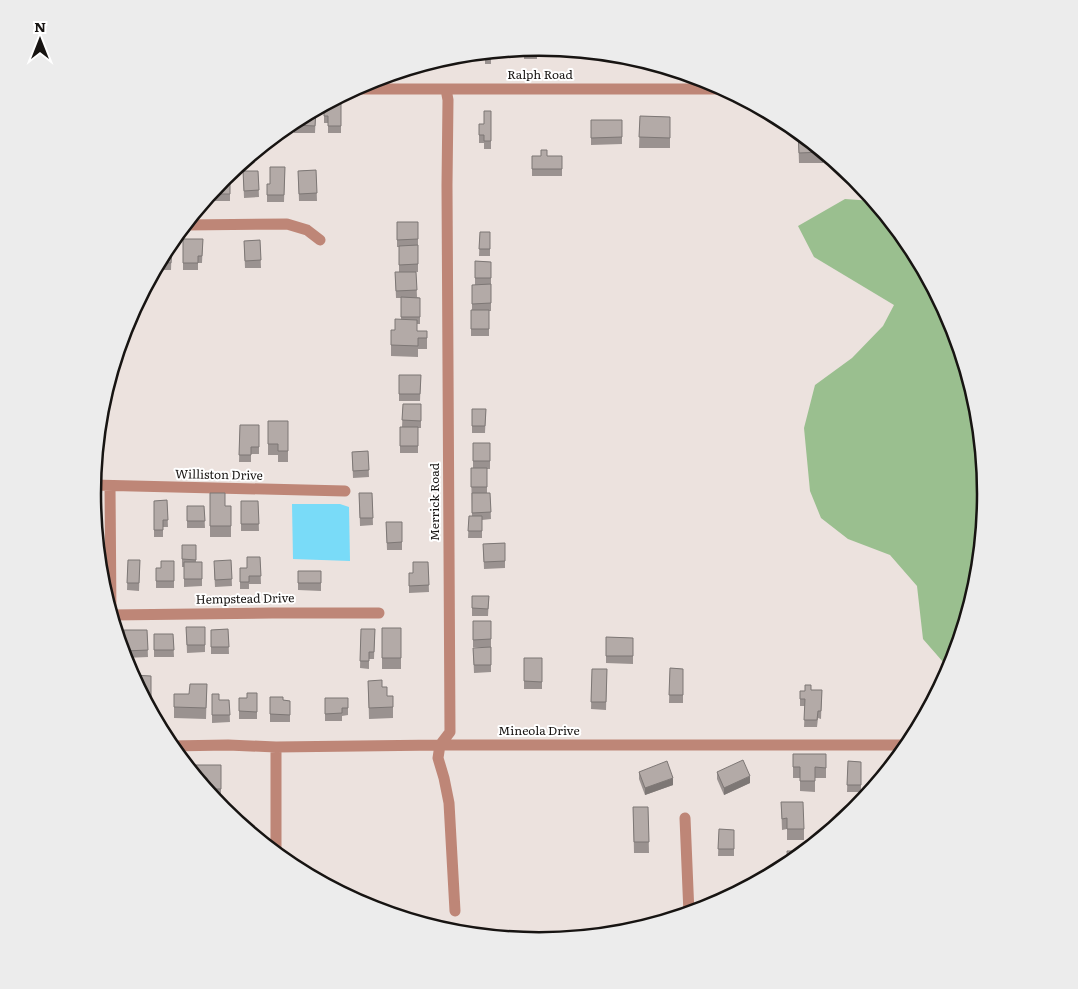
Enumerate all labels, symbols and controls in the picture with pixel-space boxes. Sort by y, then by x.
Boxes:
north arrow [15,15,65,65]
text: N [34,16,46,36]
street label: Ralph Road [507,65,573,83]
street label: Merrick Road [425,462,443,541]
street label: Williston Drive [175,464,263,484]
street label: Hempstead Drive [195,588,295,608]
street label: Mineola Drive [498,721,580,739]

